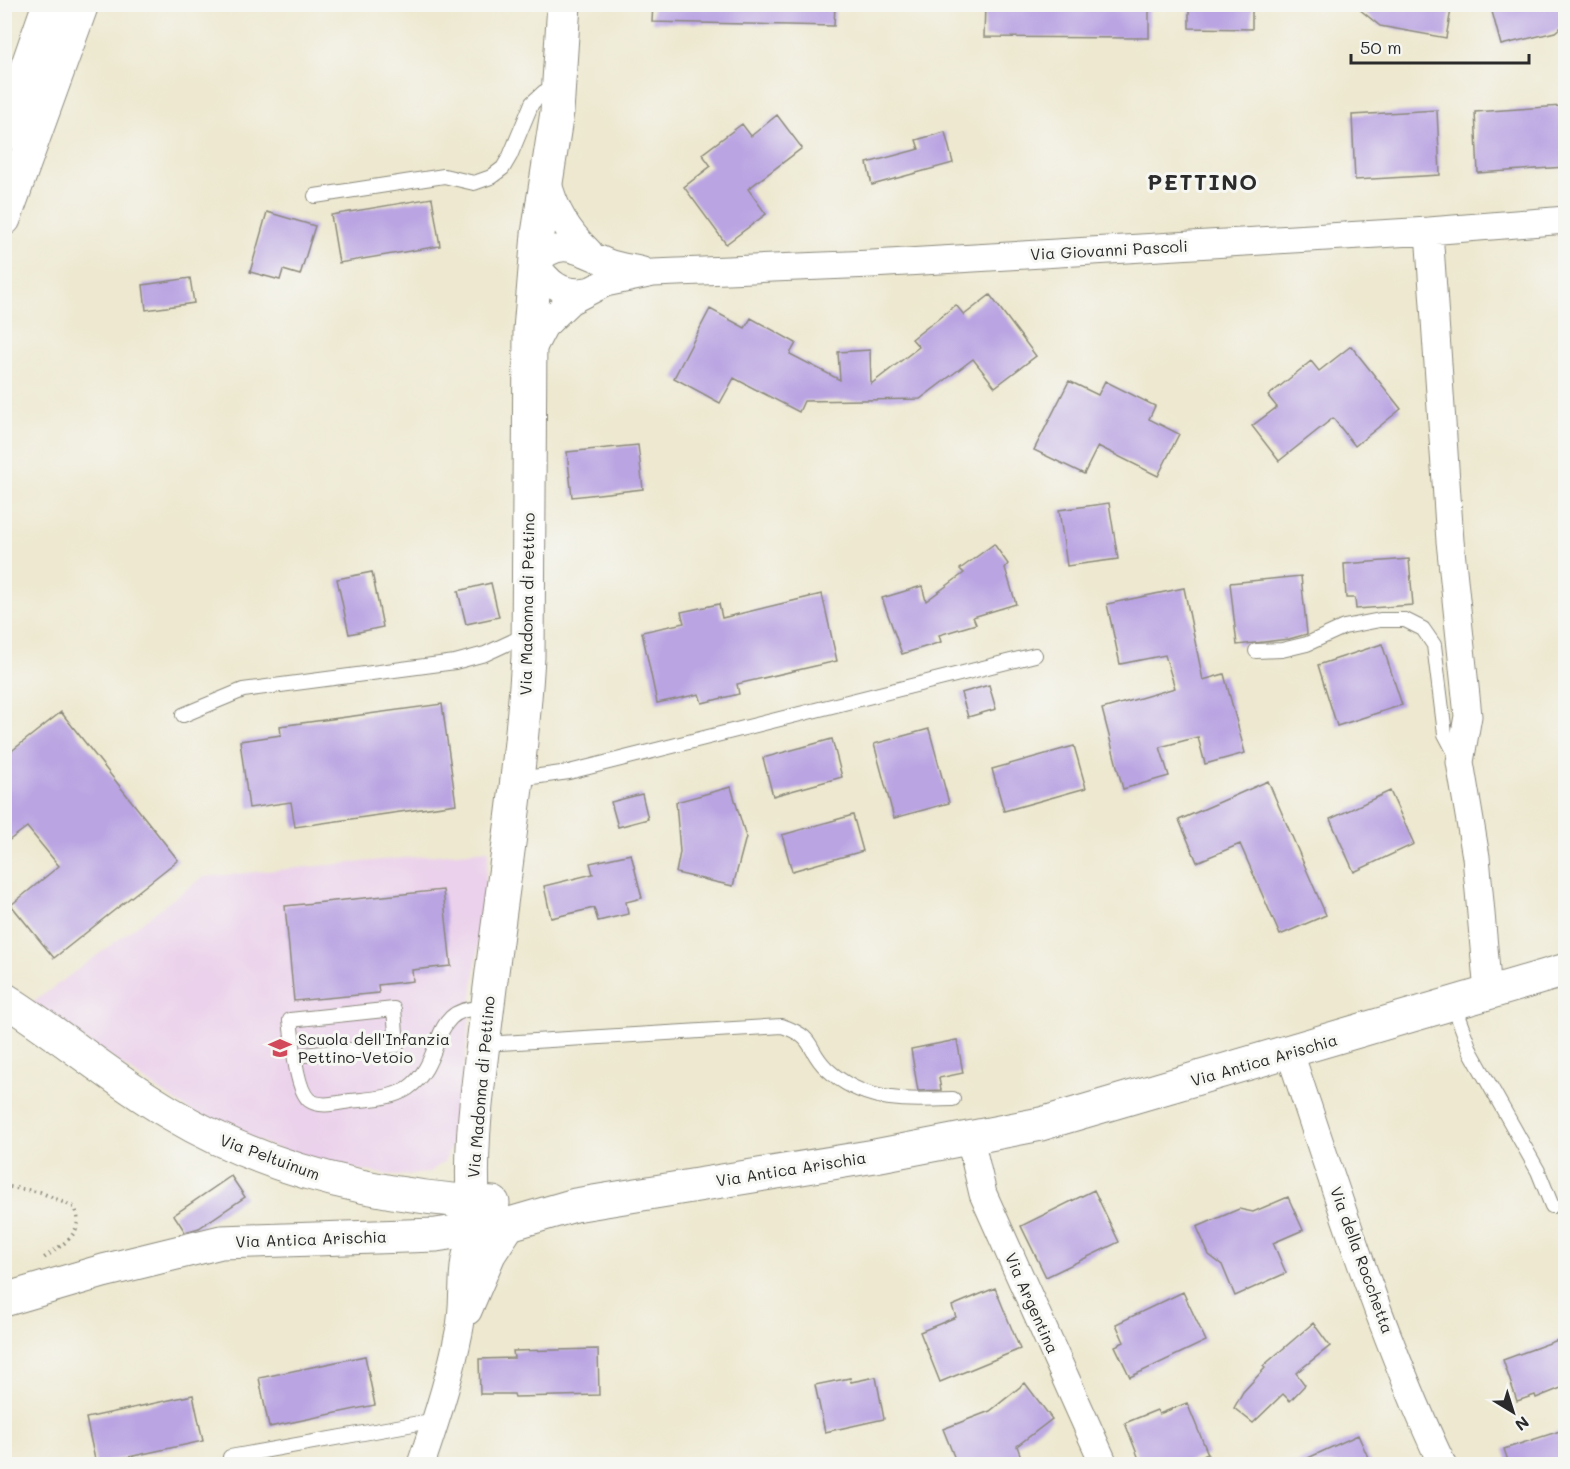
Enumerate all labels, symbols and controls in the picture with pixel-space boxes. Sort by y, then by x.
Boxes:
scale bar [1351,27,1530,65]
text: 50 m [1360,35,1402,59]
district label: PETTINO [1147,167,1259,196]
street label: Via Giovanni Pascoli [1030,235,1188,264]
street label: Via Madonna di Pettino [514,513,539,695]
street label: Via Madonna di Pettino [462,995,499,1179]
place label: Scuola dell'Infanzia Pettino-Vetoio [298,1028,450,1067]
street label: Via Antica Arischia [1188,1029,1340,1091]
school or university icon: Scuola dell'Infanzia Pettino-Vetoio [267,1035,293,1061]
street label: Via Peltuinum [217,1129,323,1184]
street label: Via Antica Arischia [714,1146,868,1191]
street label: Via della Rocchetta [1326,1183,1399,1336]
street label: Via Antica Arischia [235,1225,387,1252]
street label: Via Argentina [1001,1249,1064,1357]
north arrow [1483,1382,1543,1442]
text: N [1511,1412,1534,1436]

